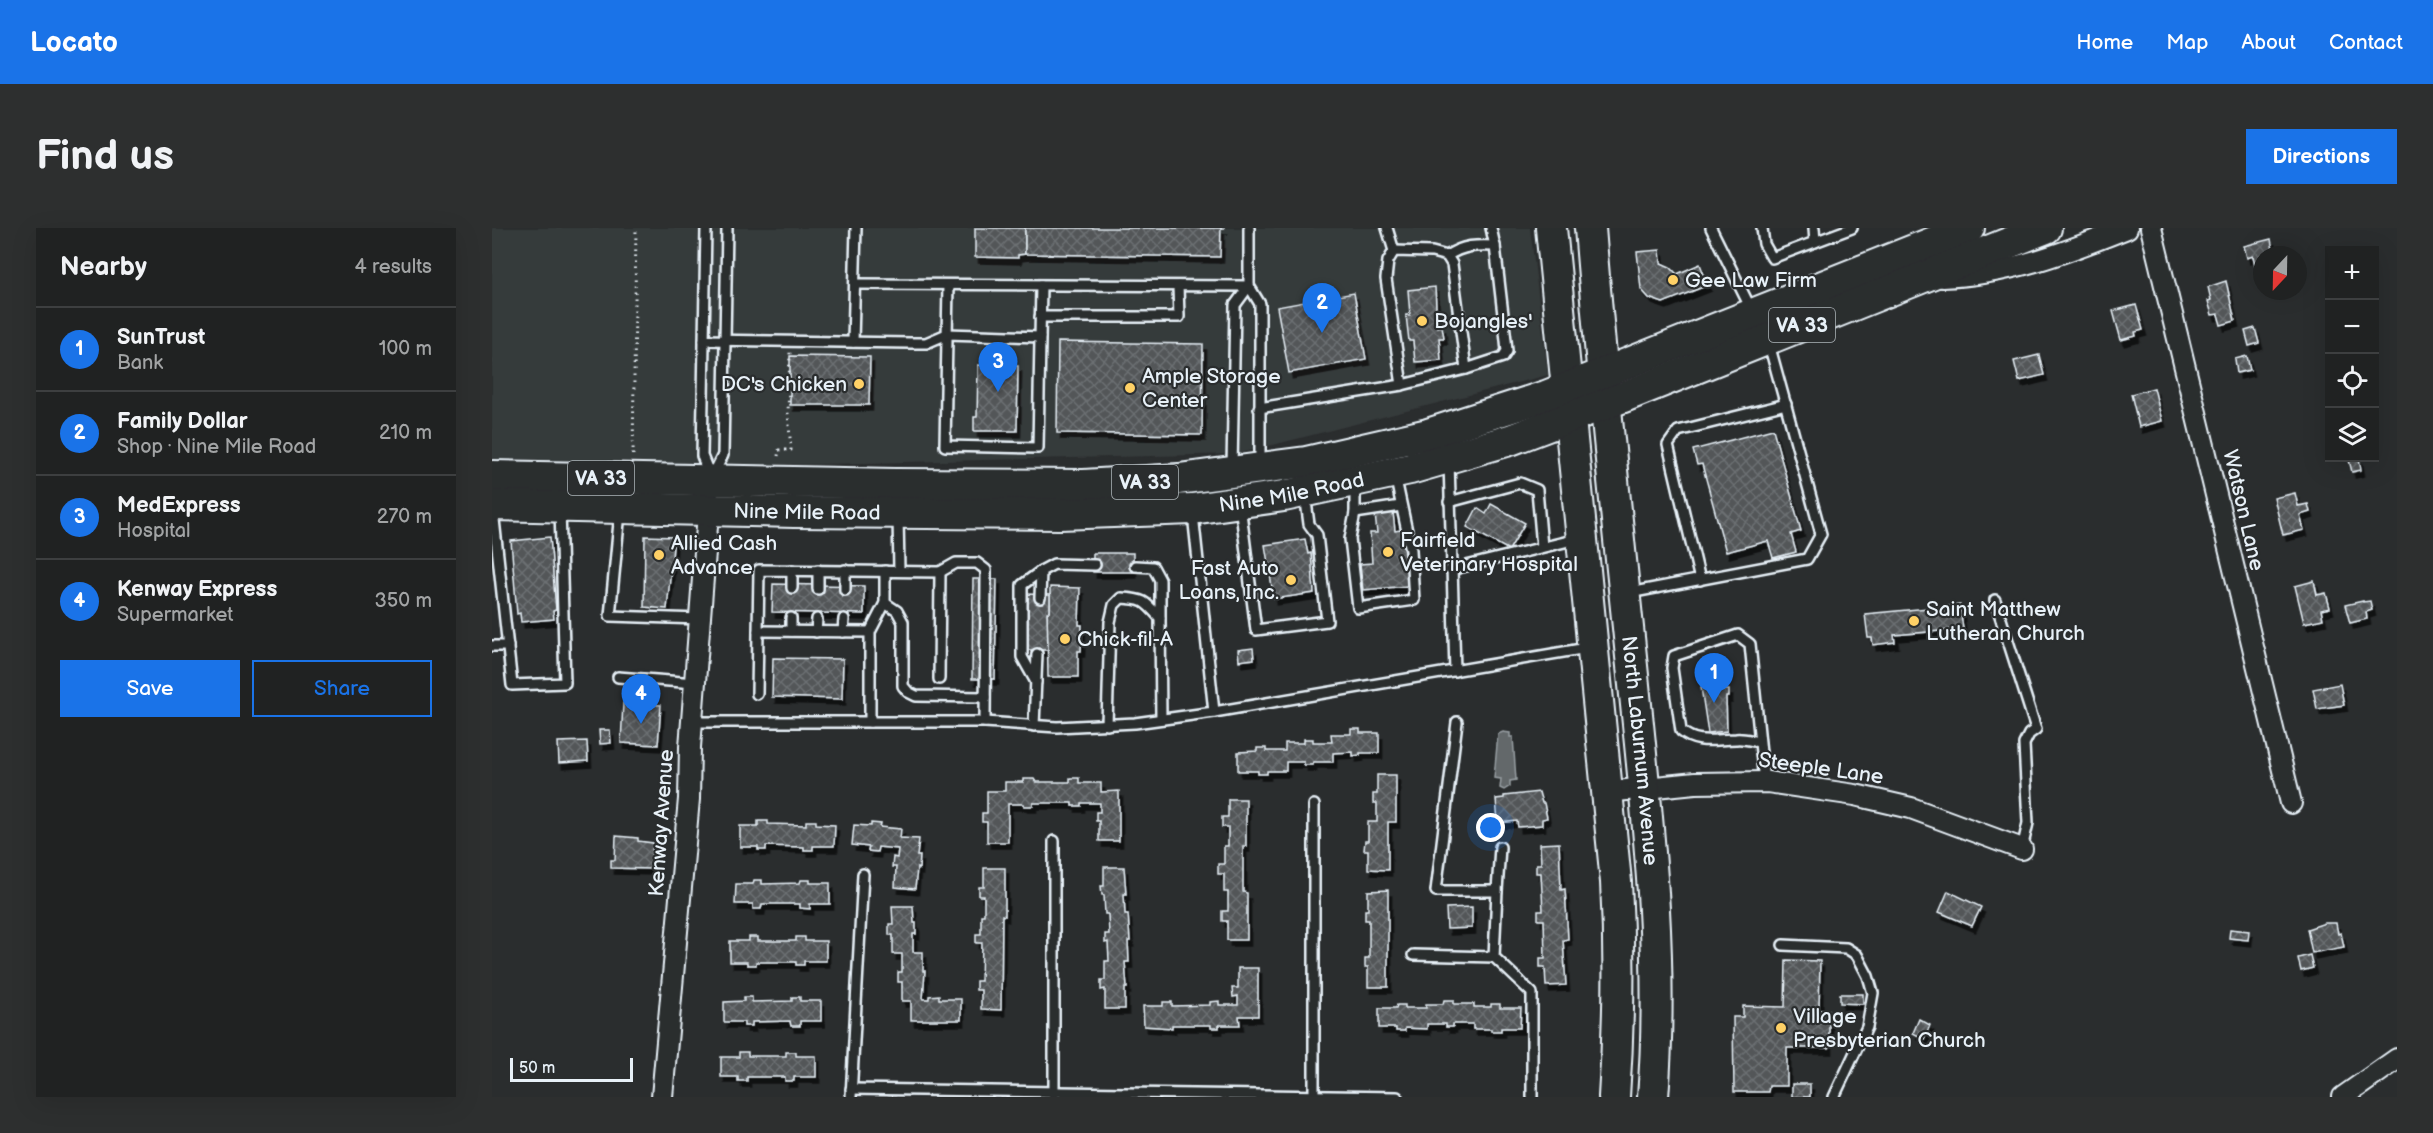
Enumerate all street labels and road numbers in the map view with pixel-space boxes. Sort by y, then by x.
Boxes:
road number: VA 33 [1769,308,1835,342]
street label: Watson Lane [2217,447,2270,573]
road number: VA 33 [568,461,634,495]
road number: VA 33 [1112,465,1178,499]
street label: Nine Mile Road [1217,467,1366,518]
street label: Nine Mile Road [733,499,881,526]
street label: North Laburnum Avenue [1616,635,1663,866]
street label: Steeple Lane [1757,747,1885,790]
street label: Kenway Avenue [644,749,679,898]

